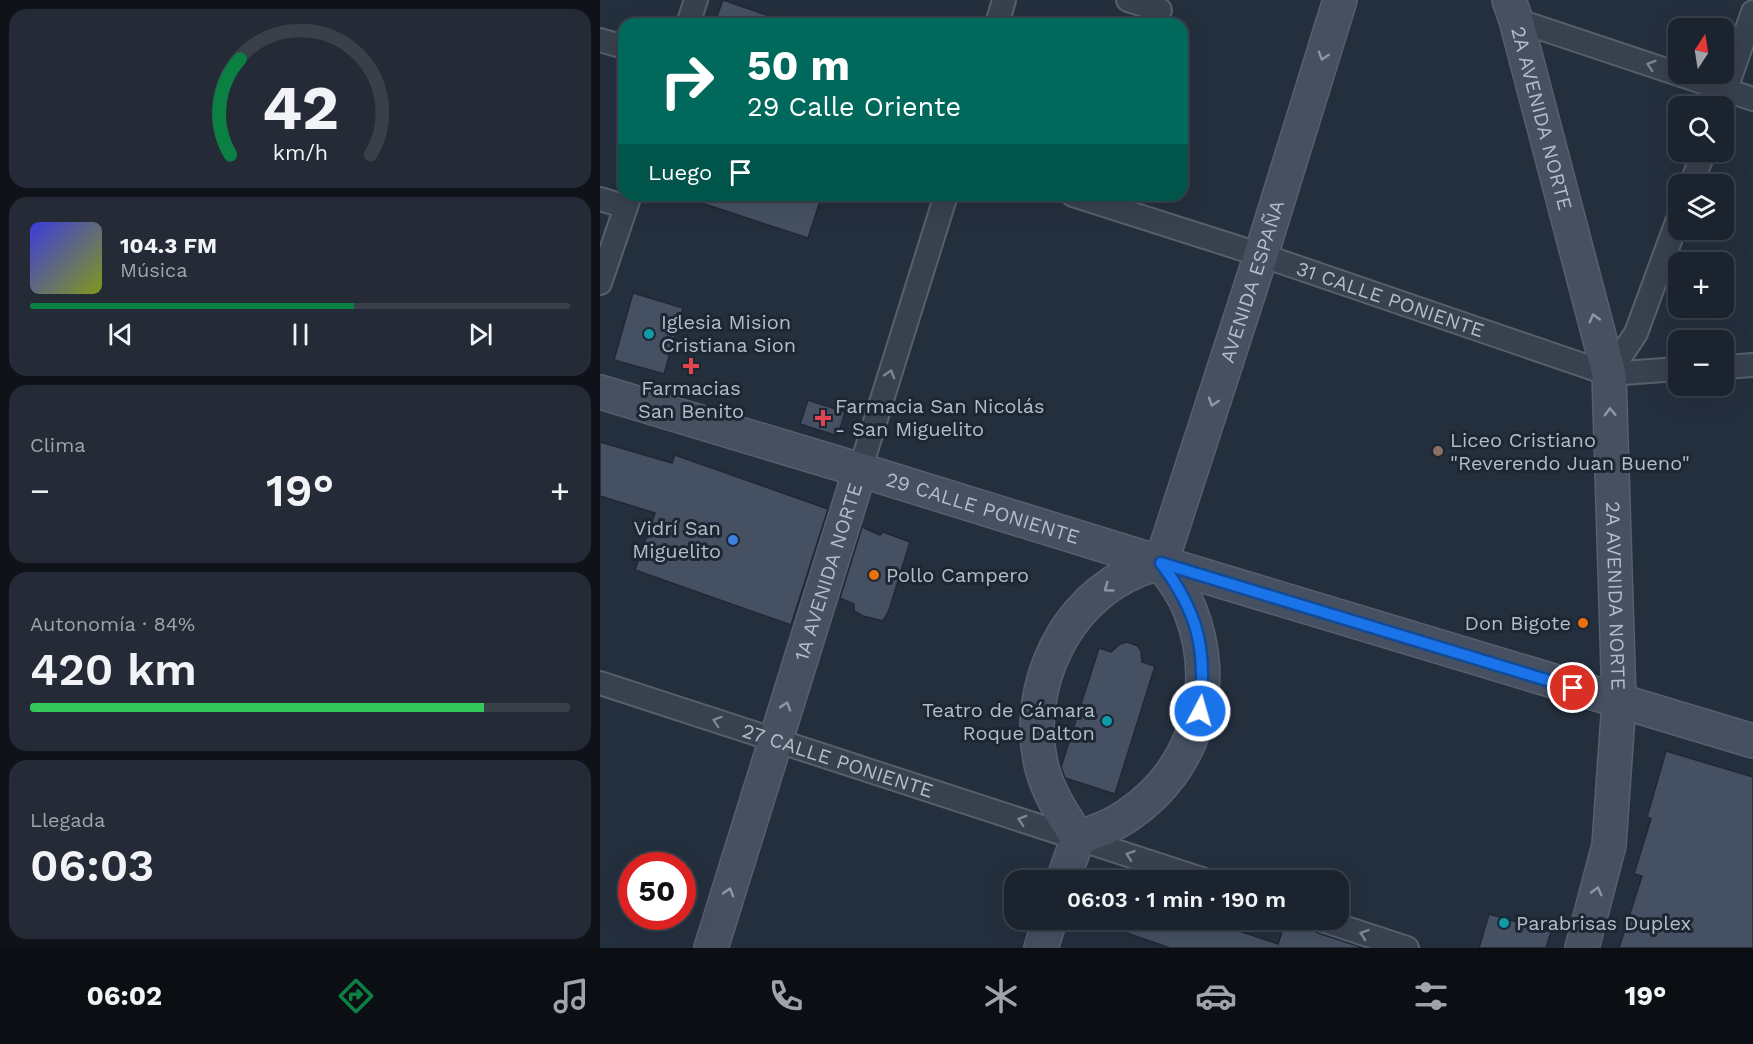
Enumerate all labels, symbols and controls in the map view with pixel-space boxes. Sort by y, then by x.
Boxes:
north arrow [1668,18,1734,84]
map controls [1668,18,1734,396]
street label: 2A AVENIDA NORTE [1506,24,1577,213]
text: 50 m [747,41,850,90]
icon: right [648,42,726,120]
one-way arrow [1318,50,1330,61]
one-way arrow [1646,60,1657,72]
text: 42 [262,72,338,145]
text: 29 Calle Oriente [747,91,961,123]
button: search [1668,96,1734,162]
text: km/h [272,141,328,166]
icon: arrive [724,156,757,189]
text: Luego [648,160,712,185]
button: layers [1668,174,1734,240]
street label: AVENIDA ESPAÑA [1215,197,1289,366]
text: 104.3 FM [120,233,217,258]
button: + [1668,252,1734,318]
street label: 31 CALLE PONIENTE [1293,256,1487,342]
text: Música [120,258,188,282]
place label: Iglesia Mision Cristiana Sion [661,310,796,357]
one-way arrow [1589,313,1601,323]
icon: previous [104,318,137,351]
icon: pause [284,318,317,351]
icon: next [464,318,497,351]
marker: Iglesia Mision Cristiana Sion [642,327,656,341]
button: − [1668,330,1734,396]
marker: Farmacias San Benito [684,359,698,373]
one-way arrow [883,369,896,380]
place label: Farmacias San Benito [638,376,744,423]
place label: Farmacia San Nicolás - San Miguelito [835,394,1045,441]
one-way arrow [1208,396,1220,407]
one-way arrow [1604,408,1616,417]
marker: Farmacia San Nicolás - San Miguelito [816,411,830,425]
place label: Liceo Cristiano "Reverendo Juan Bueno" [1450,428,1690,475]
text: Clima [30,433,86,457]
marker: Liceo Cristiano "Reverendo Juan Bueno" [1431,444,1445,458]
text: 19° [266,464,334,517]
street label: 29 CALLE PONIENTE [883,467,1083,549]
text: − [30,471,50,510]
text: + [550,471,570,510]
street label: 1A AVENIDA NORTE [789,480,867,664]
street label: 2A AVENIDA NORTE [1601,501,1631,691]
place label: Vidrí San Miguelito [632,516,721,563]
marker: Vidrí San Miguelito [726,533,740,547]
place label: Pollo Campero [886,563,1029,587]
marker: Pollo Campero [867,568,881,582]
one-way arrow [1103,581,1114,592]
place label: Don Bigote [1465,611,1571,635]
text: Autonomía · 84% [30,612,195,636]
marker: Don Bigote [1576,616,1590,630]
text: 420 km [30,643,197,696]
pin [1547,662,1598,713]
icon: arrive [1556,671,1589,704]
position arrow [1168,679,1232,743]
place label: Teatro de Cámara Roque Dalton [922,698,1095,745]
one-way arrow [779,701,792,712]
marker: Teatro de Cámara Roque Dalton [1100,714,1114,728]
one-way arrow [712,716,723,729]
street label: 27 CALLE PONIENTE [739,718,936,803]
text: Llegada [30,808,105,832]
one-way arrow [1017,815,1028,827]
text: 06:03 [30,839,154,892]
one-way arrow [1125,850,1136,863]
speed limit sign: 50 [618,852,696,930]
one-way arrow [721,887,734,898]
text: 06:03 · 1 min · 190 m [1067,887,1286,912]
one-way arrow [1589,887,1602,897]
place label: Parabrisas Duplex [1516,911,1691,935]
marker: Parabrisas Duplex [1497,916,1511,930]
one-way arrow [1359,928,1370,941]
icon: directions [335,975,377,1017]
icon: music [550,975,592,1017]
icon: phone [765,975,807,1017]
icon: climate [980,975,1022,1017]
icon: car [1195,975,1237,1017]
icon: filters [1410,975,1452,1017]
text: 06:02 [86,980,162,1012]
text: 19° [1625,980,1666,1012]

